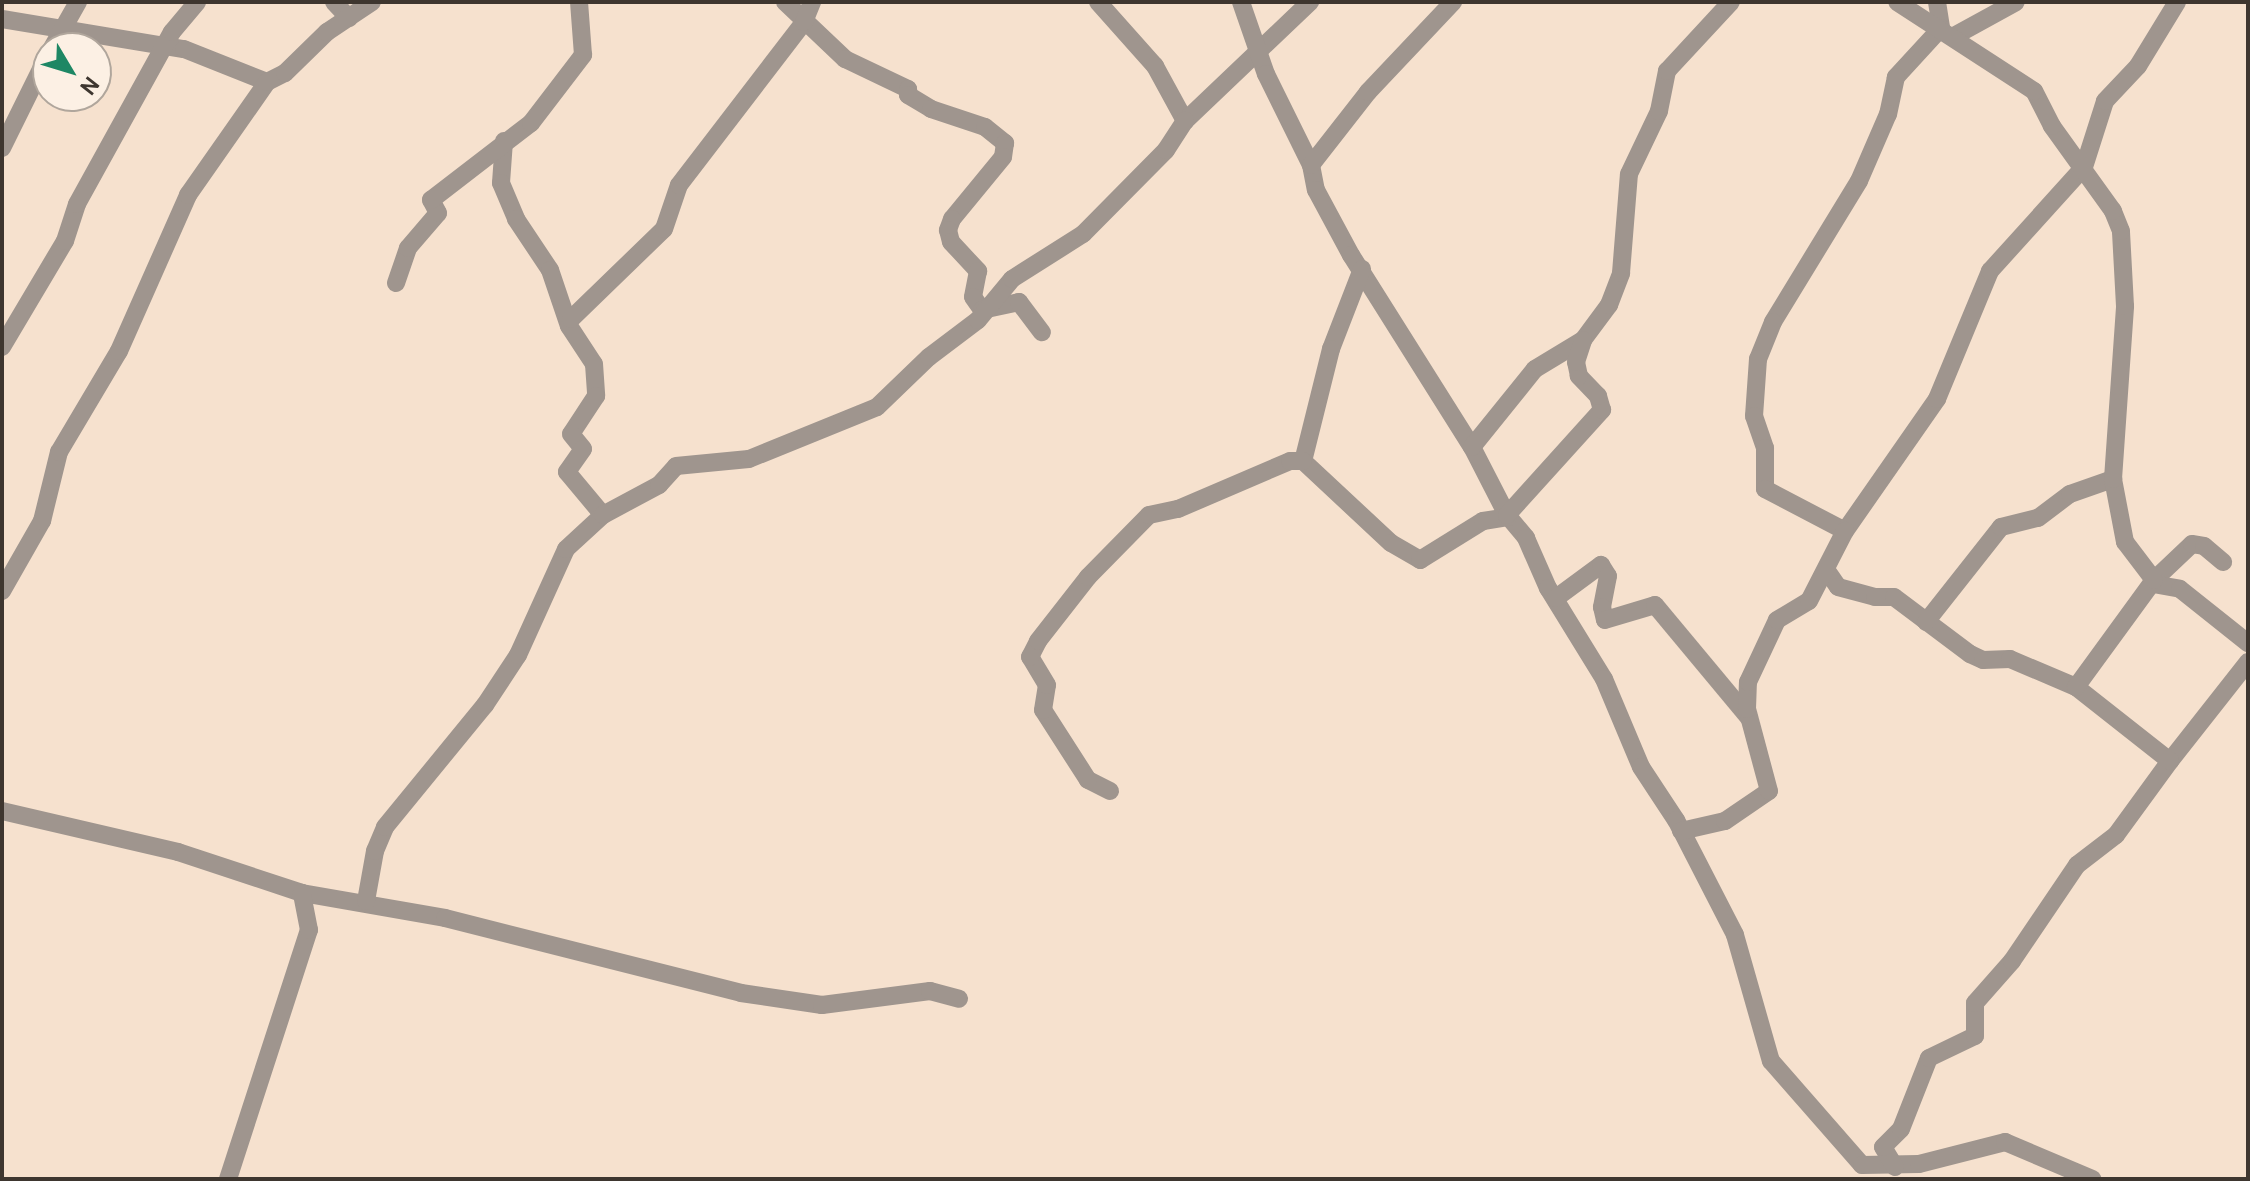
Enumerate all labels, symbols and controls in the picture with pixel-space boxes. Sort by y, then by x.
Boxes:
north arrow [32,32,112,112]
text: N [74,71,105,100]

